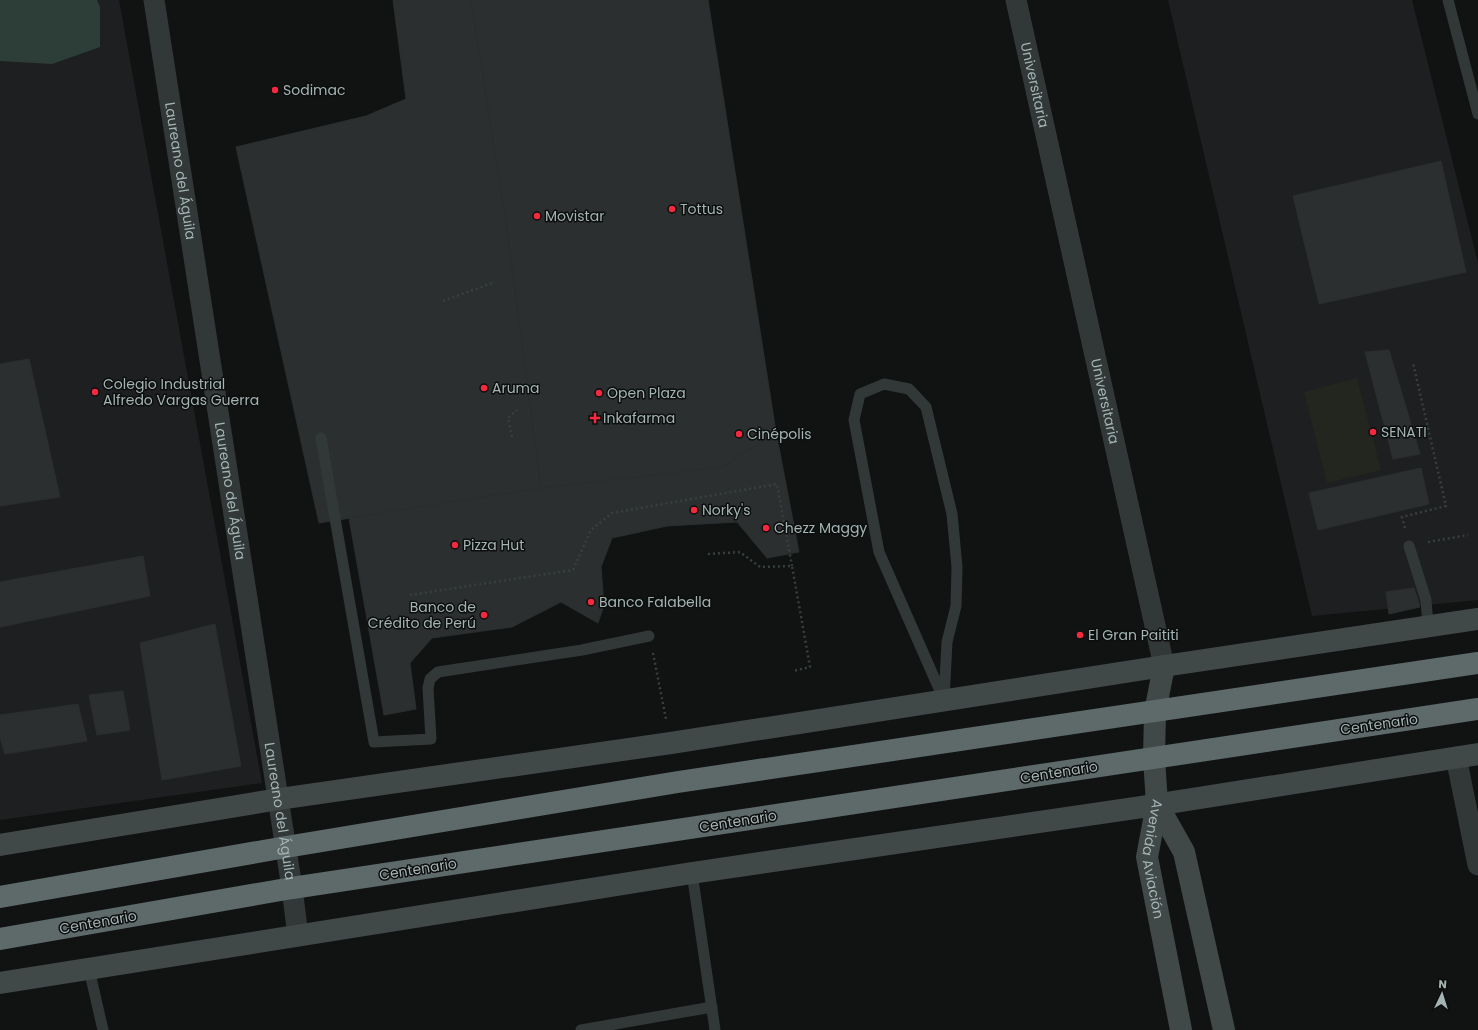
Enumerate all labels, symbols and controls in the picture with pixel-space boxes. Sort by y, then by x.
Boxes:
street label: Universitaria [1016,40,1054,130]
place label: Sodimac [283,80,345,100]
marker: Sodimac [270,85,280,95]
street label: Laureano del Águila [160,101,201,241]
place label: Tottus [680,199,723,219]
marker: Tottus [667,204,677,214]
place label: Movistar [545,206,604,226]
marker: Movistar [532,211,542,221]
street label: Universitaria [1086,357,1124,446]
place label: Colegio Industrial Alfredo Vargas Guerra [103,374,259,410]
place label: Aruma [492,378,540,398]
marker: Aruma [479,383,489,393]
place label: Open Plaza [607,383,686,403]
marker: Colegio Industrial Alfredo Vargas Guerra [90,387,100,397]
marker: Open Plaza [594,388,604,398]
place label: Inkafarma [603,408,675,428]
marker: Inkafarma [590,413,600,423]
street label: Laureano del Águila [210,421,251,561]
place label: SENATI [1381,422,1427,442]
place label: Cinépolis [747,424,812,444]
marker: SENATI [1368,427,1378,437]
marker: Cinépolis [734,429,744,439]
place label: Norky's [702,500,751,520]
marker: Norky's [689,505,699,515]
place label: Chezz Maggy [774,518,867,538]
marker: Chezz Maggy [761,523,771,533]
place label: Pizza Hut [463,535,524,555]
marker: Pizza Hut [450,540,460,550]
place label: Banco Falabella [599,592,711,612]
place label: Banco de Crédito de Perú [368,597,476,633]
marker: Banco Falabella [586,597,596,607]
marker: Banco de Crédito de Perú [479,610,489,620]
place label: El Gran Paititi [1088,625,1179,645]
marker: El Gran Paititi [1075,630,1085,640]
street label: Centenario [1339,709,1419,739]
street label: Laureano del Águila [260,741,301,882]
street label: Centenario [1019,756,1099,788]
street label: Avenida Aviación [1137,798,1169,920]
street label: Centenario [698,805,778,837]
street label: Centenario [378,853,458,885]
street label: Centenario [58,905,138,939]
north arrow [1422,974,1462,1014]
text: N [1438,976,1447,992]

